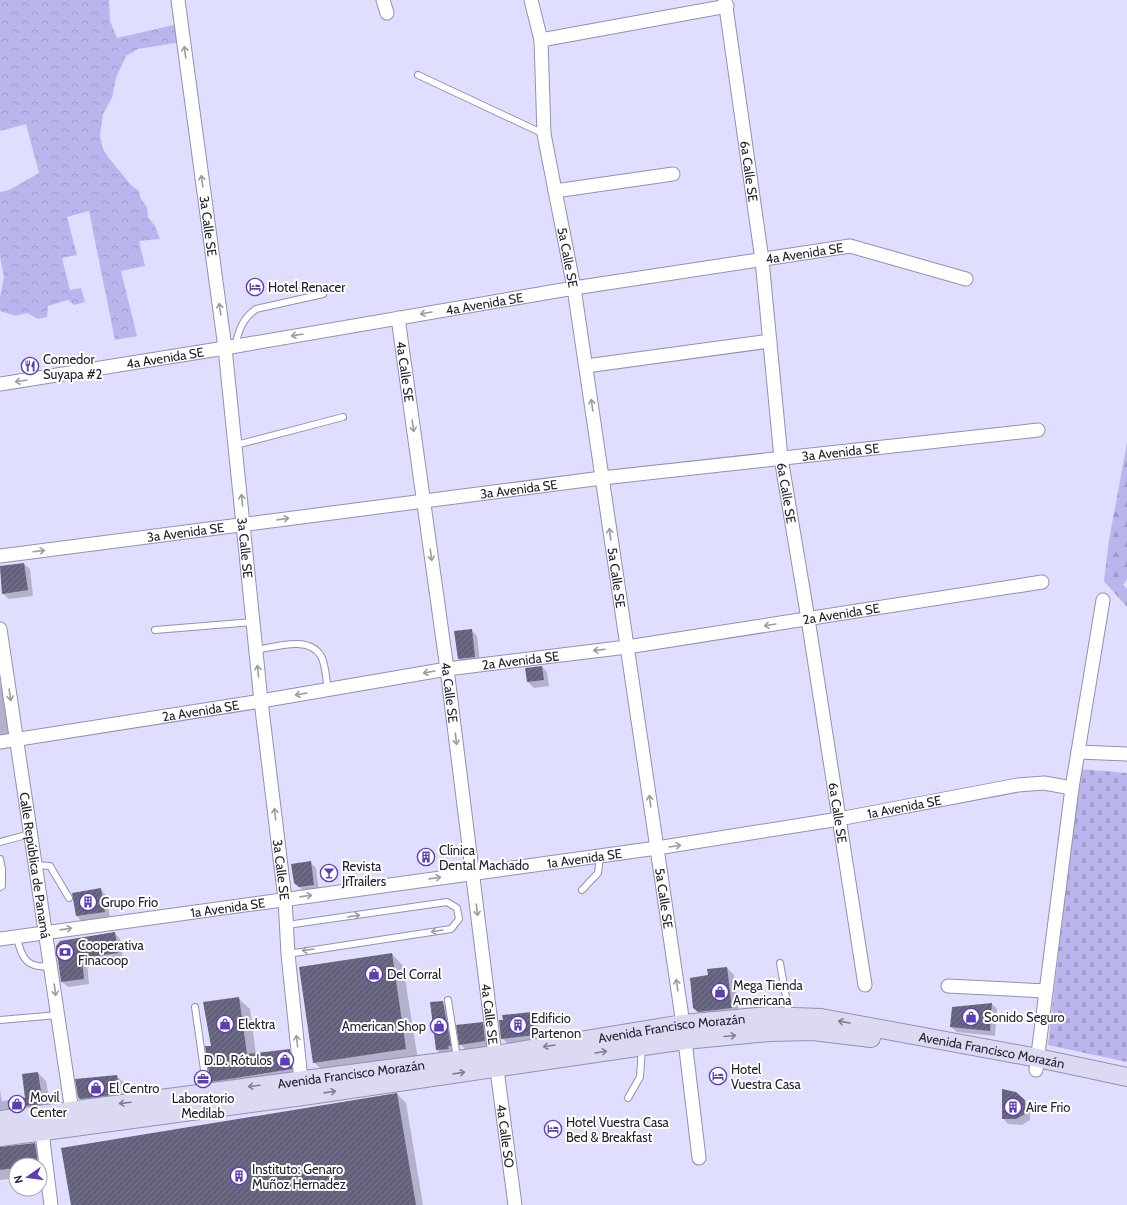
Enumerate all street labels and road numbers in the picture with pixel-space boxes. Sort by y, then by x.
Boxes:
street label: 6a Calle SE [737,140,762,203]
street label: 3a Calle SE [197,195,221,257]
street label: 5a Calle SE [554,226,582,289]
street label: 4a Avenida SE [764,239,844,267]
street label: 4a Avenida SE [444,289,524,318]
street label: 4a Calle SE [393,340,418,403]
street label: 4a Avenida SE [125,344,205,372]
street label: 3a Avenida SE [801,440,880,464]
street label: 6a Calle SE [774,461,800,525]
street label: 3a Avenida SE [479,476,558,502]
street label: 3a Calle SE [234,517,256,579]
street label: 3a Avenida SE [146,519,225,545]
street label: 5a Calle SE [605,546,629,609]
street label: 2a Avenida SE [801,600,881,627]
street label: 2a Avenida SE [481,647,560,673]
street label: 4a Calle SE [438,661,462,724]
street label: 2a Avenida SE [161,697,240,724]
street label: 6a Calle SE [826,781,851,844]
street label: Calle República de Panamá [16,791,54,940]
street label: 1a Avenida SE [866,792,943,821]
street label: 3a Calle SE [270,839,293,901]
street label: 1a Avenida SE [546,845,623,871]
street label: 5a Calle SE [652,867,677,930]
street label: 1a Avenida SE [189,894,266,921]
street label: 4a Calle SE [478,982,502,1045]
street label: Avenida Francisco Morazán [597,1010,746,1046]
street label: Avenida Francisco Morazán [918,1028,1066,1072]
street label: Avenida Francisco Morazán [276,1056,425,1091]
street label: 4a Calle SO [494,1103,518,1169]

